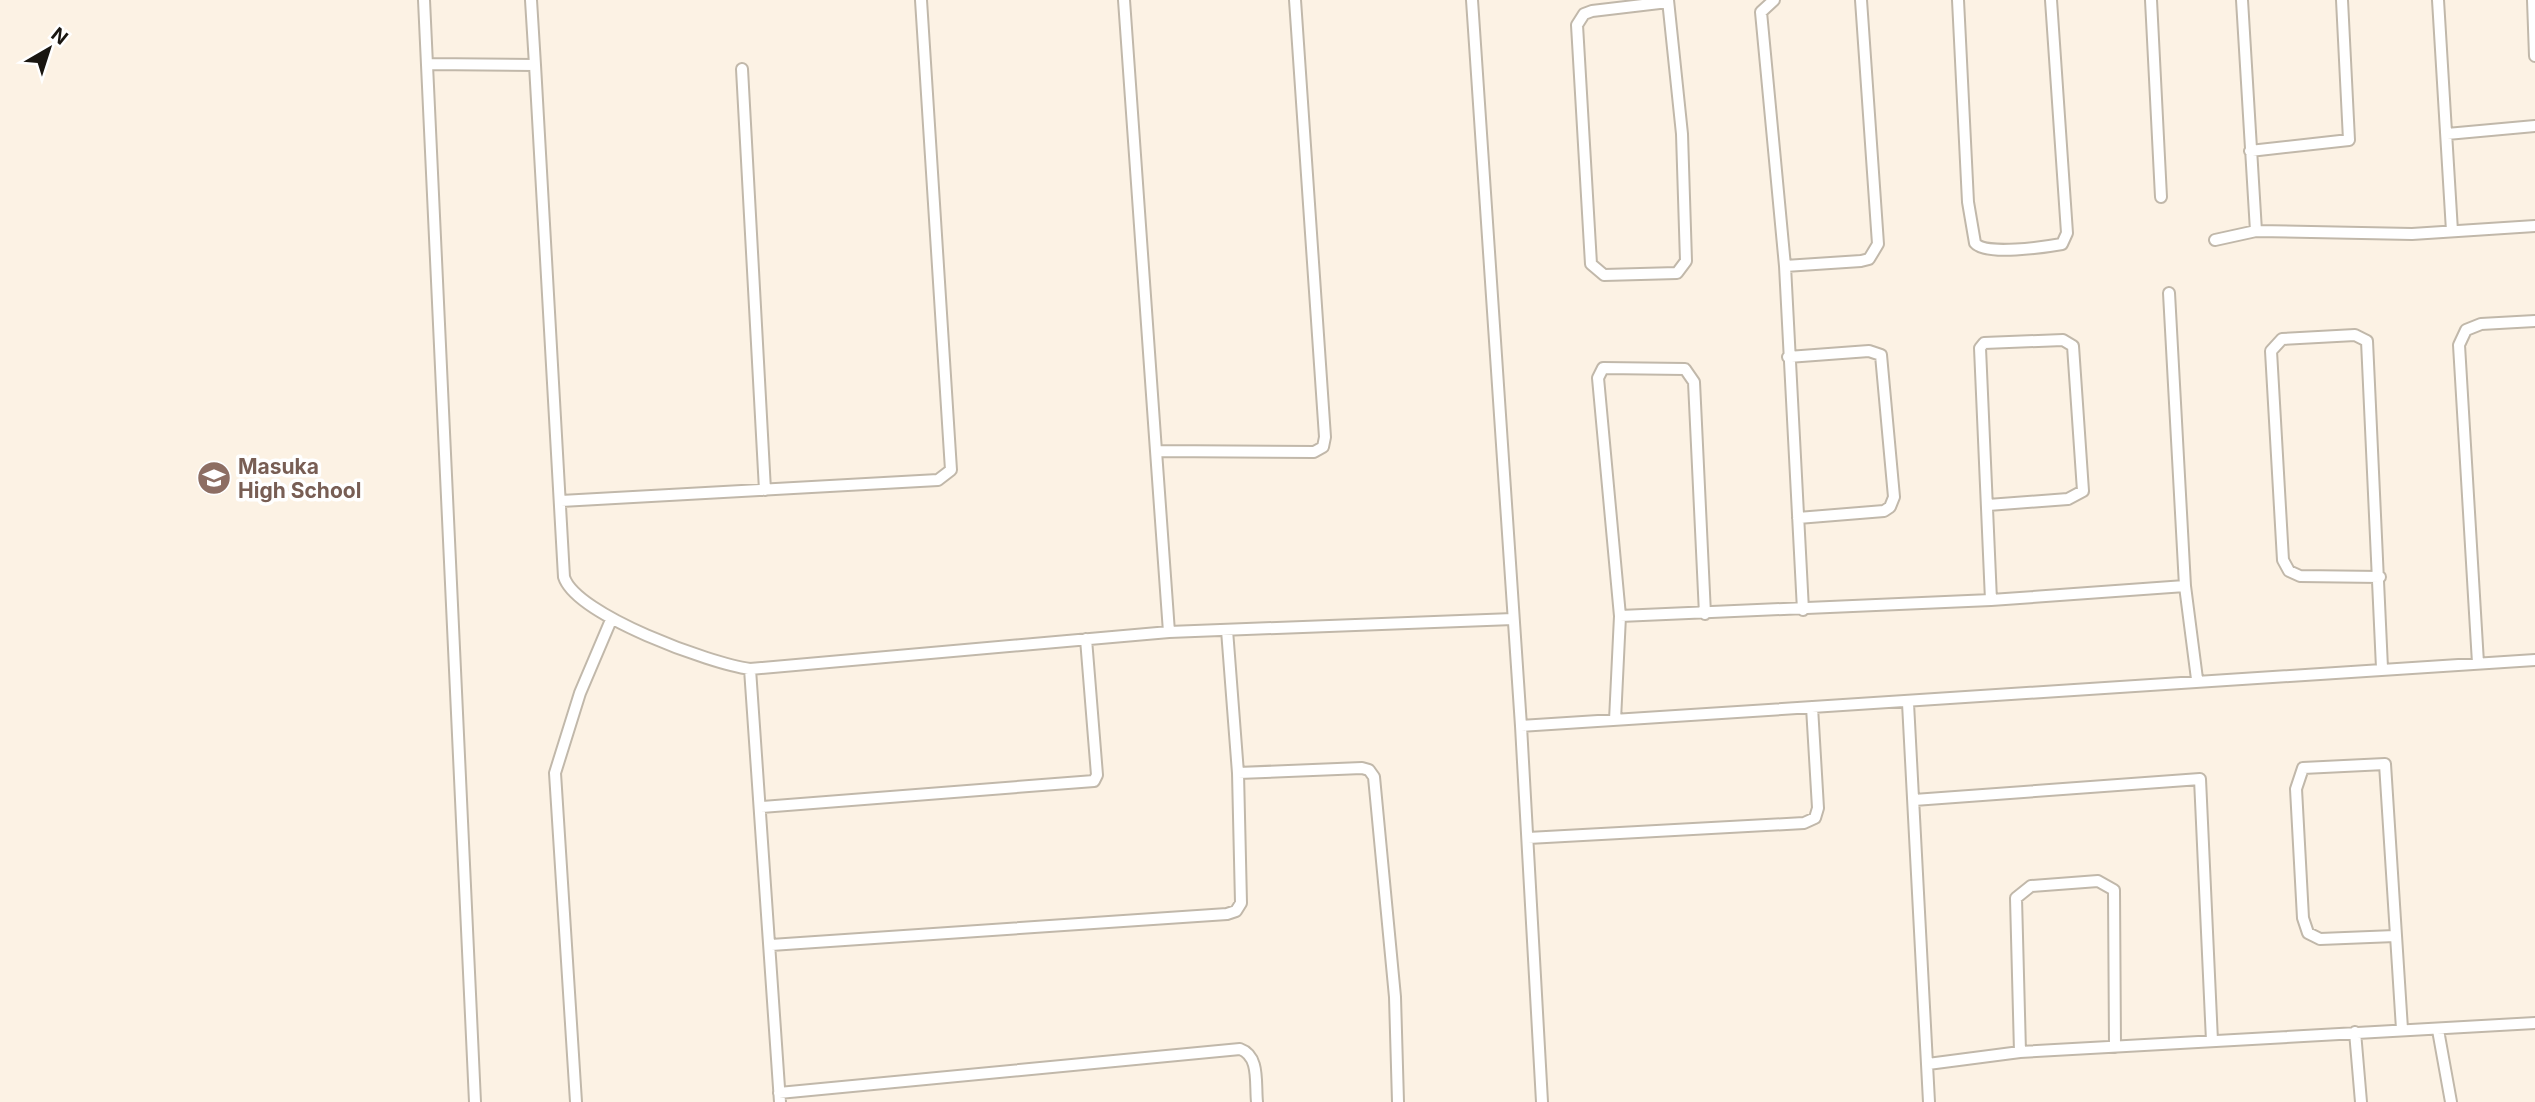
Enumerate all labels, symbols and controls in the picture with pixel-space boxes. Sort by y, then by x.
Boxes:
north arrow [14,14,84,84]
text: N [47,23,72,50]
place label: Masuka High School [238,454,361,503]
school or university icon: Masuka High School [195,459,233,497]

